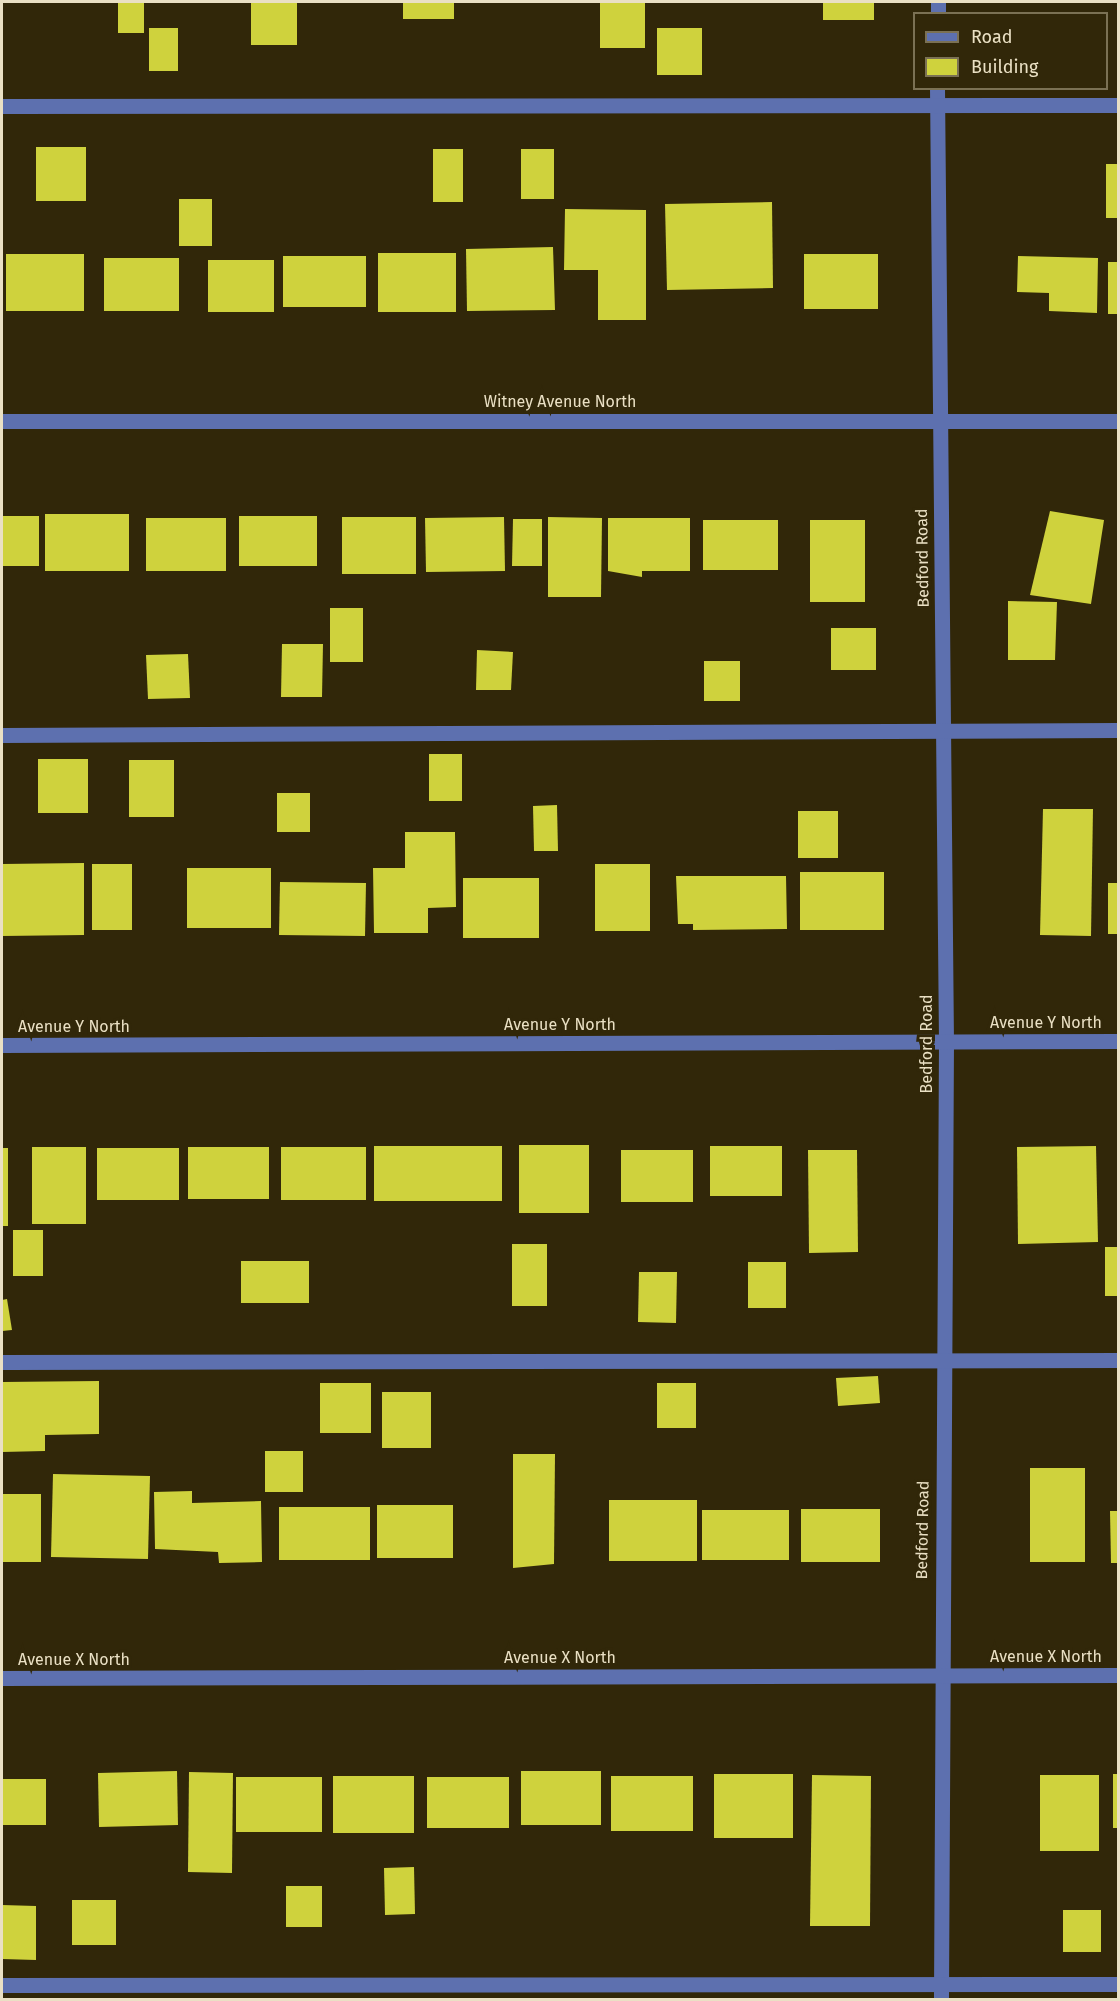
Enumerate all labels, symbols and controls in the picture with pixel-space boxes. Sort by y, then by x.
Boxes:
legend [913,12,1108,90]
text: Road [971,26,1013,48]
text: Building [971,56,1038,78]
street label: Witney Avenue North [484,392,636,412]
street label: Bedford Road [913,508,933,608]
street label: Bedford Road [917,995,937,1093]
street label: Avenue Y North [990,1013,1102,1033]
street label: Avenue Y North [504,1015,616,1035]
street label: Avenue Y North [18,1017,130,1037]
street label: Bedford Road [913,1480,933,1580]
street label: Avenue X North [990,1647,1102,1667]
street label: Avenue X North [504,1648,616,1668]
street label: Avenue X North [18,1650,130,1670]

